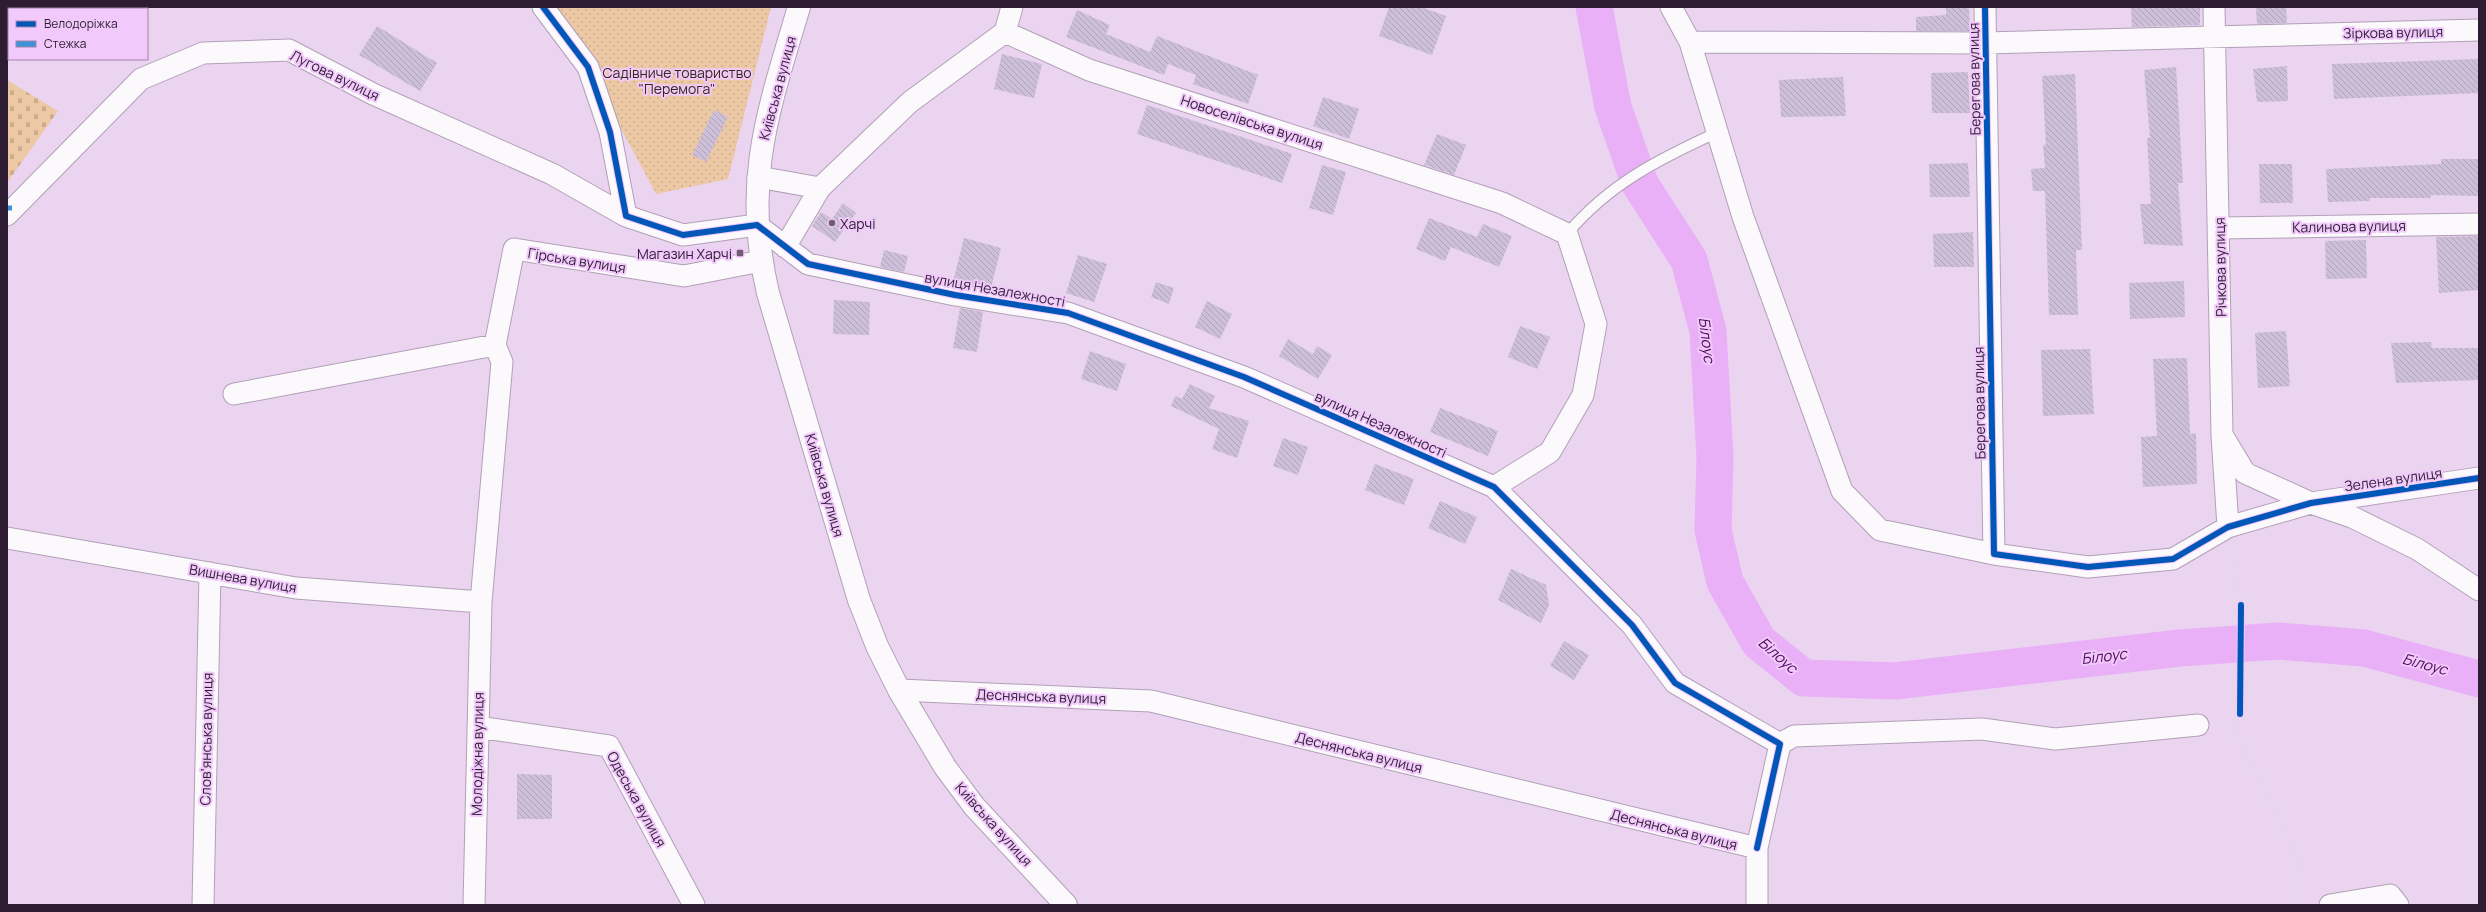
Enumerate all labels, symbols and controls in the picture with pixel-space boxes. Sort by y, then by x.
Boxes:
legend [8,8,148,60]
text: Велодоріжка [44,15,118,32]
street label: Берегова вулиця [1964,22,1984,136]
street label: Зіркова вулиця [2343,22,2443,42]
street label: Київська вулиця [754,34,800,142]
text: Стежка [44,35,86,52]
street label: Лугова вулиця [287,45,383,105]
park label: Садівниче товариство "Перемога" [603,63,751,98]
street label: Новоселівська вулиця [1179,90,1325,154]
place label: Харчі [840,214,875,233]
street label: Калинова вулиця [2292,216,2406,236]
street label: Річкова вулиця [2210,217,2230,317]
marker: Харчі [827,218,837,228]
street label: Гірська вулиця [527,243,627,277]
place label: Магазин Харчі [637,244,732,263]
marker: Магазин Харчі [735,248,745,258]
street label: вулиця Незалежності [923,267,1067,311]
water label: Білоус [1694,316,1720,366]
street label: Берегова вулиця [1969,346,1989,460]
street label: вулиця Незалежності [1312,386,1450,462]
street label: Київська вулиця [801,431,849,539]
street label: Зелена вулиця [2343,463,2443,495]
street label: Вишнева вулиця [188,559,298,597]
water label: Білоус [1754,632,1803,679]
water label: Білоус [2080,643,2130,669]
water label: Білоус [2400,648,2451,680]
street label: Словʼянська вулиця [195,672,217,806]
street label: Деснянська вулиця [976,684,1106,708]
street label: Молодіжна вулиця [466,692,488,816]
street label: Деснянська вулиця [1293,727,1425,777]
street label: Одеська вулиця [603,748,671,850]
street label: Київська вулиця [951,778,1037,870]
street label: Деснянська вулиця [1608,804,1740,854]

